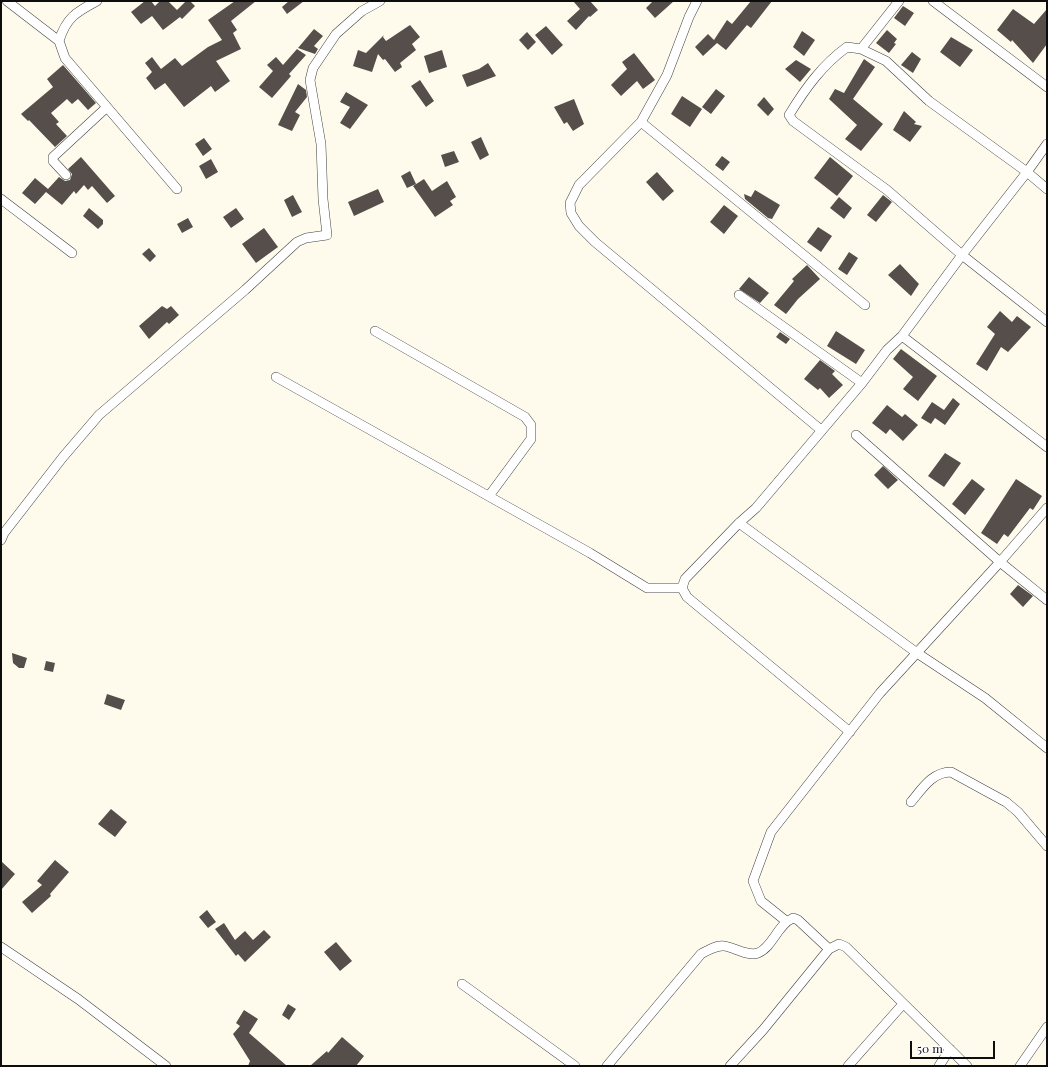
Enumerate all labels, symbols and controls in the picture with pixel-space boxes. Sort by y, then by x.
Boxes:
scale bar [912,1033,997,1059]
text: 50 m [917,1040,943,1056]

